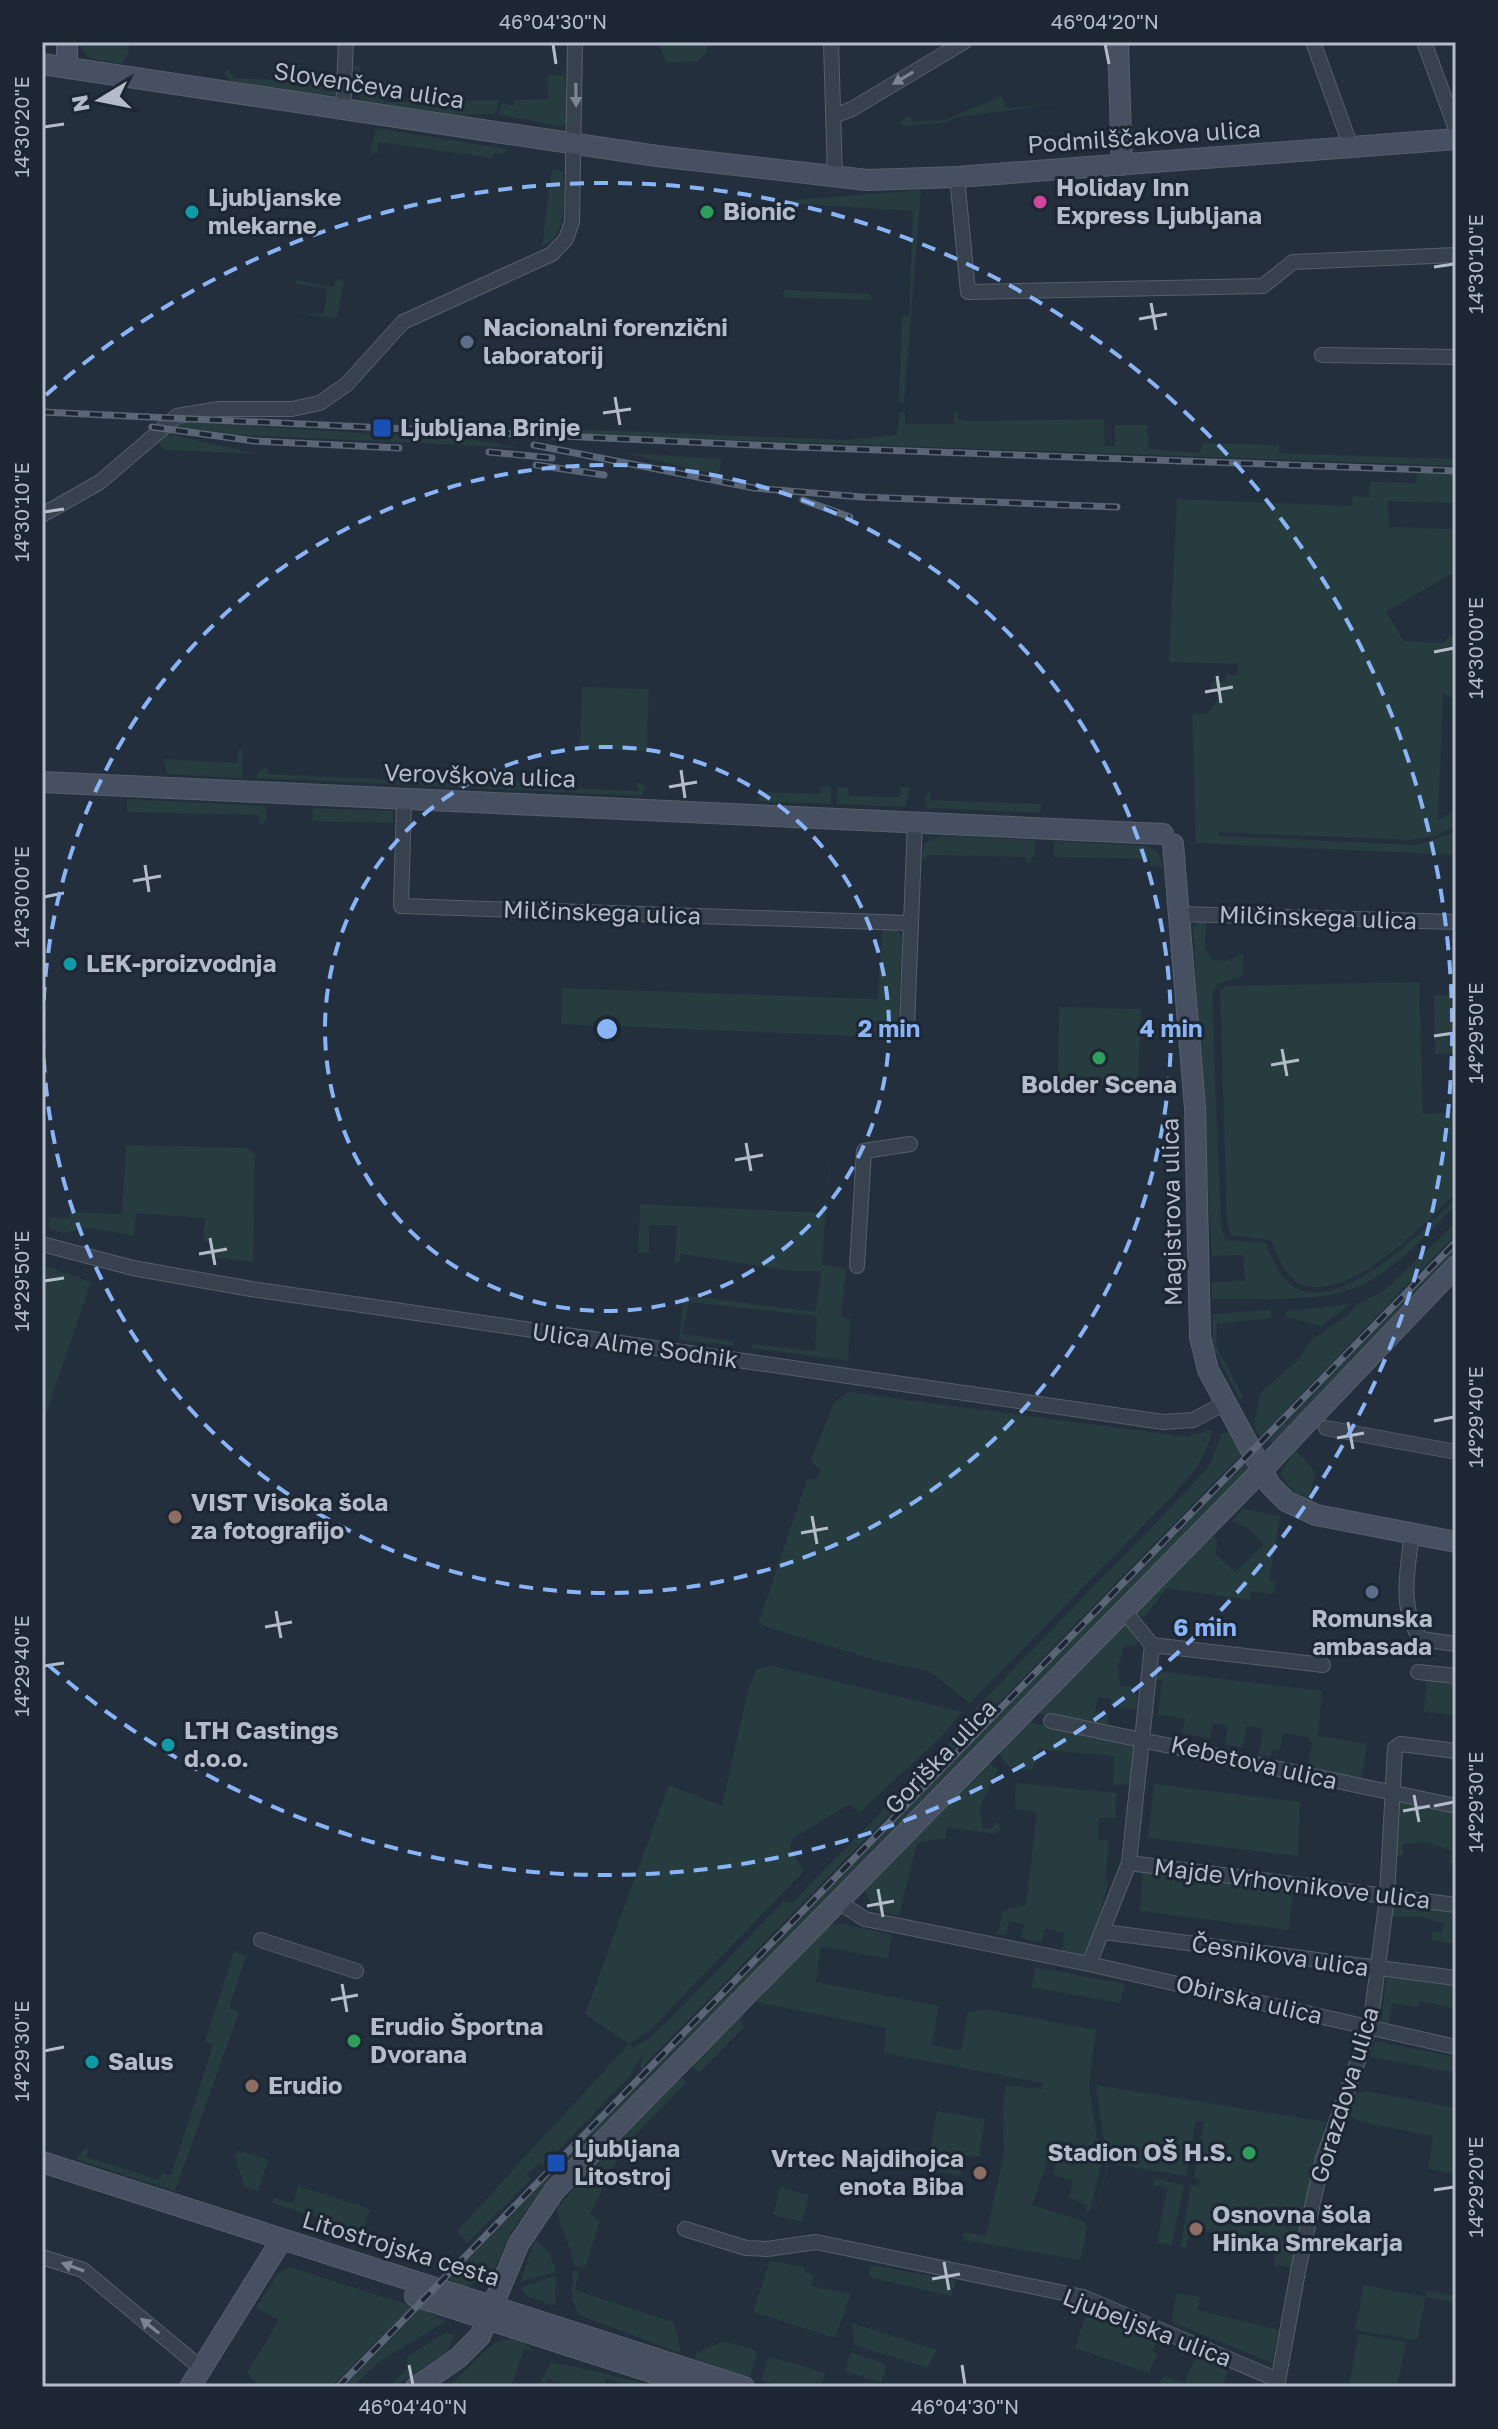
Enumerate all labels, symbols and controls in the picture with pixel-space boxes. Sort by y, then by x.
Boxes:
text: 46°04'30"N [499,9,607,33]
text: 46°04'20"N [1051,9,1159,33]
street label: Slovenčeva ulica [272,55,467,114]
north arrow [60,60,140,140]
one-way arrow [892,71,914,85]
text: 14°30'20"E [9,76,33,178]
one-way arrow [570,83,582,108]
text: N [65,93,95,114]
street label: Podmilščakova ulica [1026,113,1262,158]
place label: Holiday Inn Express Ljubljana [1056,172,1262,229]
place label: Ljubljanske mlekarne [208,182,341,239]
marker: Holiday Inn Express Ljubljana [1031,193,1049,211]
place label: Bionic [723,196,796,225]
marker: Ljubljanske mlekarne [183,203,201,221]
marker: Bionic [698,203,716,221]
text: 14°30'10"E [1463,214,1487,314]
place label: Nacionalni forenzični laboratorij [483,312,728,369]
marker: Nacionalni forenzični laboratorij [458,333,476,351]
place label: Ljubljana Brinje [400,412,580,441]
marker: Ljubljana Brinje [371,417,393,439]
text: 14°30'10"E [9,462,33,562]
text: 14°30'00"E [1463,597,1487,699]
street label: Verovškova ulica [383,757,577,792]
text: 14°30'00"E [9,846,33,948]
street label: Milčinskega ulica [503,894,702,929]
street label: Milčinskega ulica [1219,899,1418,934]
place label: LEK-proizvodnja [86,948,276,977]
marker: LEK-proizvodnja [61,955,79,973]
text: 14°29'50"E [1463,983,1487,1083]
text: 2 min [858,1013,920,1042]
text: 4 min [1139,1013,1203,1042]
centre of rings [593,1015,621,1043]
marker: Bolder Scena [1090,1049,1108,1067]
place label: Bolder Scena [1021,1069,1177,1098]
street label: Magistrova ulica [1154,1118,1187,1306]
text: 14°29'50"E [9,1231,33,1331]
street label: Ulica Alme Sodnik [530,1316,740,1373]
text: 14°29'40"E [1463,1366,1487,1468]
place label: VIST Visoka šola za fotografijo [191,1487,388,1544]
marker: VIST Visoka šola za fotografijo [166,1508,184,1526]
marker: Romunska ambasada [1363,1583,1381,1601]
place label: Romunska ambasada [1311,1603,1433,1660]
text: 6 min [1173,1612,1237,1641]
text: 14°29'40"E [9,1615,33,1717]
street label: Goriška ulica [878,1693,1002,1819]
place label: LTH Castings d.o.o. [184,1715,339,1772]
street label: Kebetova ulica [1168,1728,1340,1795]
marker: LTH Castings d.o.o. [159,1736,177,1754]
text: 14°29'30"E [1463,1752,1487,1852]
street label: Majde Vrhovnikove ulica [1152,1851,1432,1914]
street label: Česnikova ulica [1190,1928,1371,1981]
street label: Obirska ulica [1173,1968,1325,2029]
text: 14°29'30"E [9,2001,33,2101]
street label: Gorazdova ulica [1303,2003,1384,2186]
place label: Erudio Športna Dvorana [370,2011,544,2068]
marker: Erudio Športna Dvorana [345,2032,363,2050]
place label: Salus [108,2046,174,2075]
marker: Salus [83,2053,101,2071]
place label: Erudio [268,2070,342,2099]
marker: Erudio [243,2077,261,2095]
place label: Ljubljana Litostroj [574,2133,680,2190]
place label: Stadion OŠ H.S. [1048,2137,1233,2166]
text: 14°29'20"E [1463,2137,1487,2237]
place label: Vrtec Najdihojca enota Biba [771,2143,964,2200]
marker: Stadion OŠ H.S. [1240,2144,1258,2162]
marker: Ljubljana Litostroj [545,2152,567,2174]
marker: Vrtec Najdihojca enota Biba [971,2164,989,2182]
place label: Osnovna šola Hinka Smrekarja [1212,2199,1403,2256]
street label: Litostrojska cesta [299,2204,504,2291]
marker: Osnovna šola Hinka Smrekarja [1187,2220,1205,2238]
one-way arrow [60,2260,84,2273]
street label: Ljubeljska ulica [1059,2281,1236,2372]
one-way arrow [140,2318,160,2335]
text: 46°04'40"N [359,2394,467,2418]
text: 46°04'30"N [911,2394,1019,2418]

